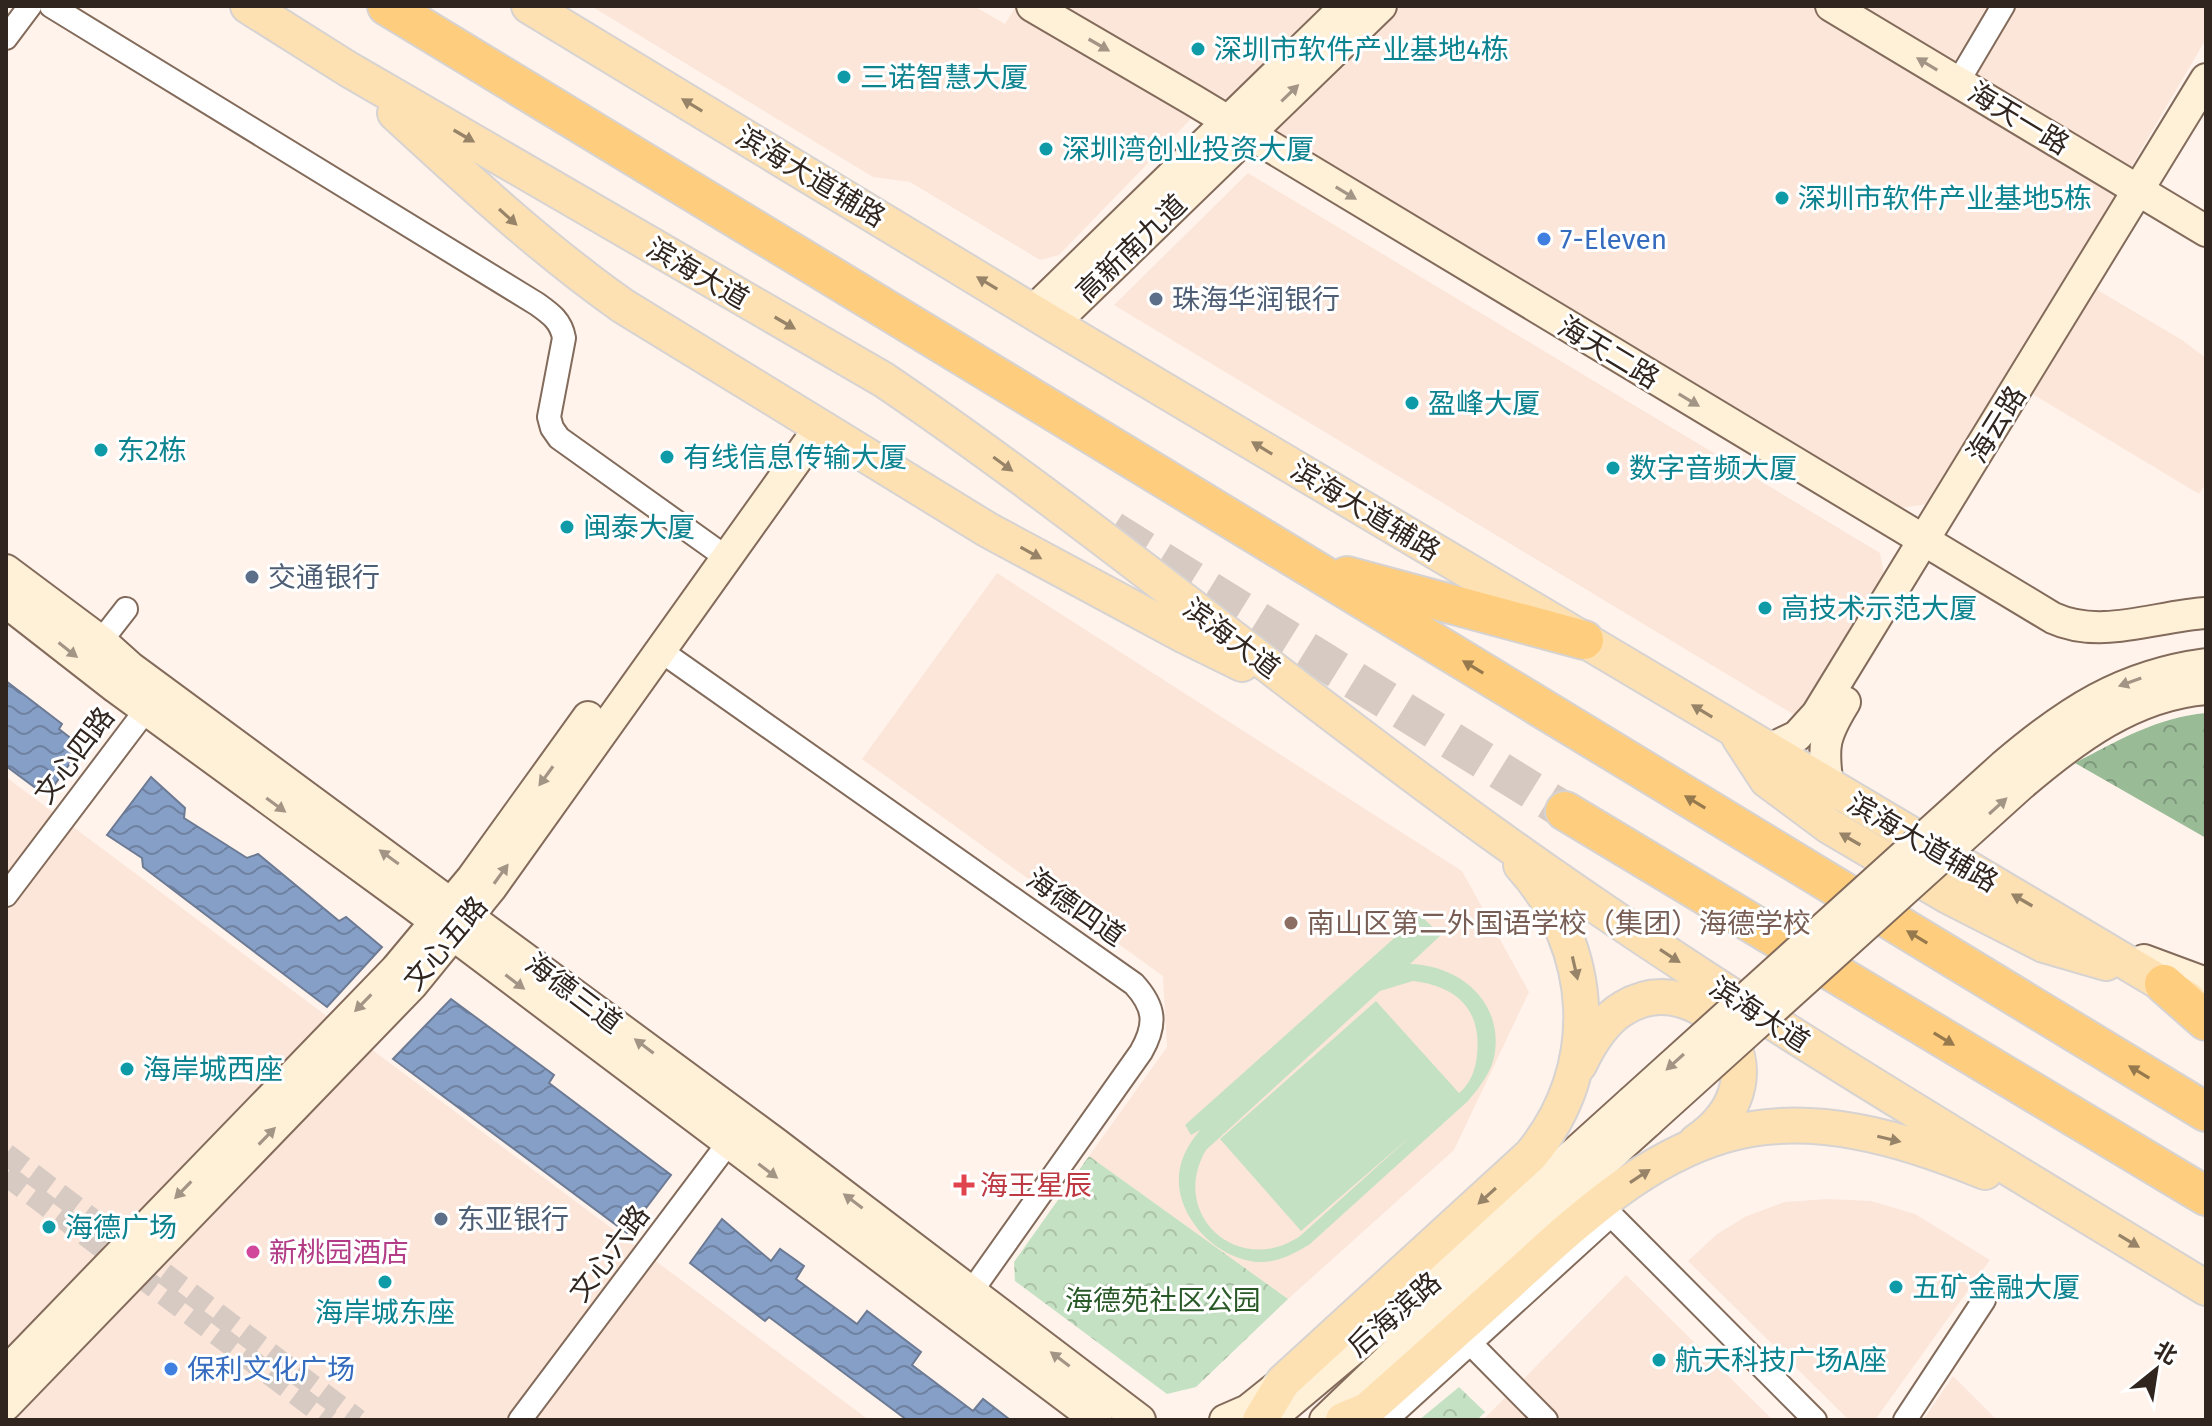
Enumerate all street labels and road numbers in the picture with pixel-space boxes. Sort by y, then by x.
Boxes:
street label: 海天一路 [1962,75,2075,161]
street label: 滨海大道辅路 [730,119,891,234]
street label: 高新南九道 [1070,188,1193,309]
street label: 滨海大道 [641,231,755,316]
street label: 海天二路 [1552,309,1665,395]
street label: 海云路 [1960,380,2033,469]
street label: 滨海大道辅路 [1285,453,1446,568]
street label: 滨海大道 [1177,592,1286,685]
street label: 文心四路 [28,701,121,810]
street label: 滨海大道辅路 [1842,786,2004,899]
street label: 海德四道 [1020,862,1131,953]
street label: 文心五路 [397,890,494,997]
street label: 海德三道 [519,947,628,1040]
street label: 滨海大道 [1704,970,1816,1059]
street label: 文心六路 [563,1199,656,1308]
street label: 后海滨路 [1341,1265,1447,1364]

